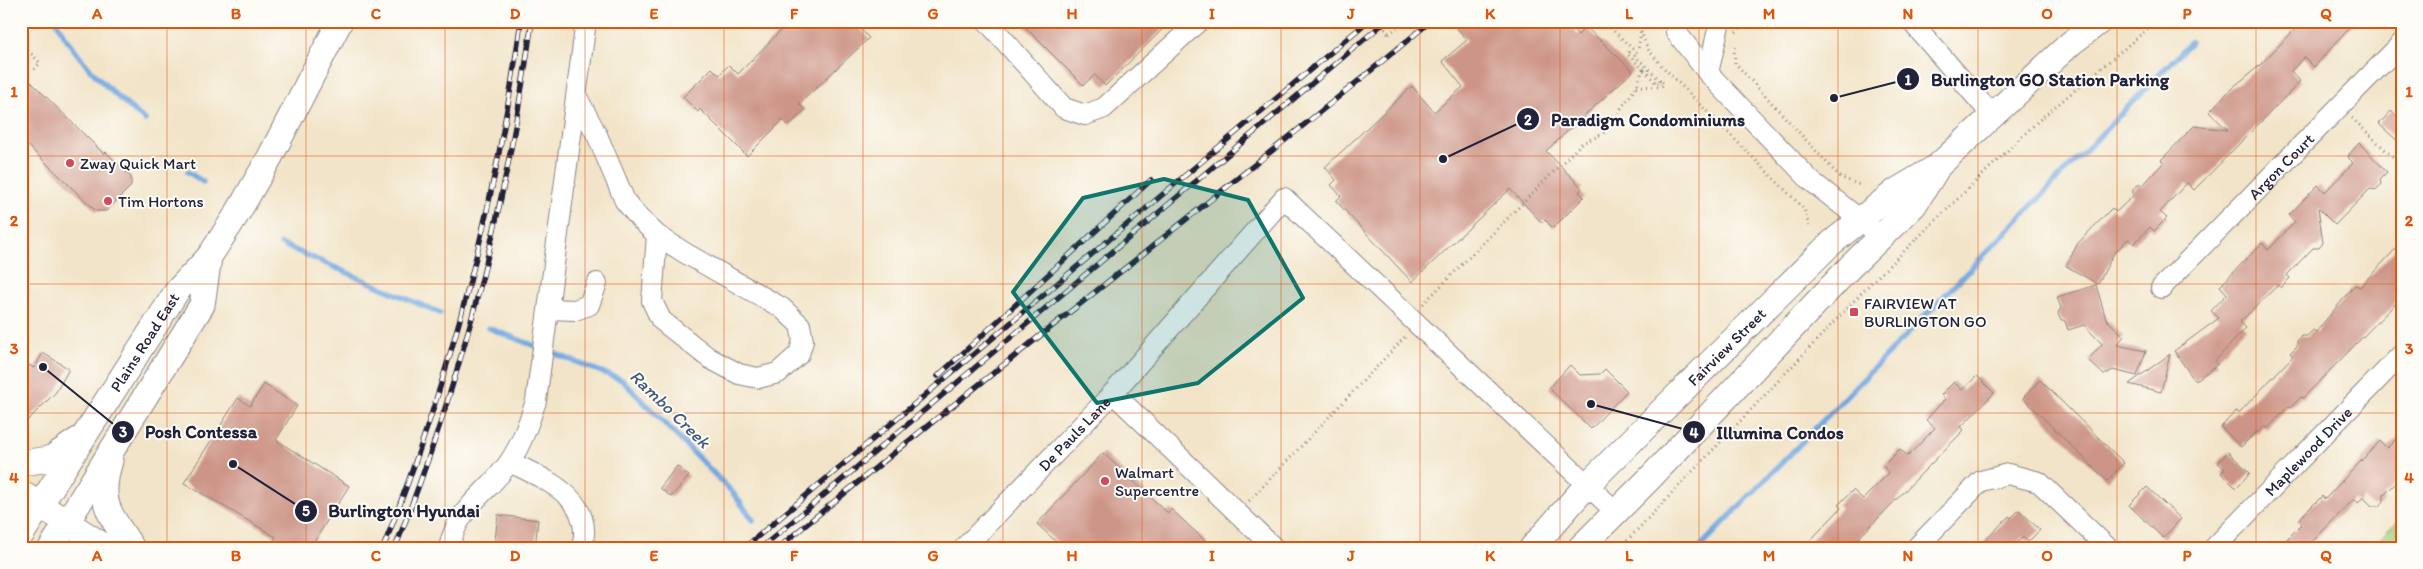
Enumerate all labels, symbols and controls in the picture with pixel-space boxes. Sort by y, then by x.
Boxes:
text: A [91,4,103,23]
text: B [231,4,242,23]
text: C [371,4,382,23]
text: D [510,4,521,23]
text: E [650,4,659,23]
text: F [790,4,799,23]
text: G [927,4,939,23]
text: H [1066,4,1078,23]
text: I [1209,4,1215,23]
text: J [1346,4,1355,23]
text: K [1485,4,1496,23]
text: L [1625,4,1634,23]
text: M [1763,4,1775,23]
text: N [1903,4,1913,23]
text: O [2041,4,2053,23]
text: P [2182,4,2192,23]
text: Q [2320,4,2332,23]
callout: Burlington GO Station Parking [1896,63,2179,96]
text: Burlington GO Station Parking [1931,69,2170,91]
text: 1 [1905,71,1912,89]
text: 1 [10,82,18,101]
text: 1 [2405,82,2413,101]
callout: Paradigm Condominiums [1516,103,1755,136]
text: Paradigm Condominiums [1551,109,1745,131]
text: 2 [1524,111,1532,129]
street label: Argon Court [2244,129,2318,203]
place label: Zway Quick Mart [80,154,196,173]
marker: Zway Quick Mart [64,157,76,169]
place label: Tim Hortons [118,192,204,211]
marker: Tim Hortons [102,195,114,207]
text: 2 [10,211,19,230]
text: 2 [2405,211,2414,230]
street label: Plains Road East [106,289,183,395]
place label: FAIRVIEW AT BURLINGTON GO [1864,294,1987,331]
street label: Fairview Street [1683,304,1770,390]
marker: FAIRVIEW AT BURLINGTON GO [1848,306,1860,318]
text: 3 [10,339,19,358]
text: 3 [2405,339,2414,358]
water label: Rambo Creek [625,365,716,454]
street label: De Pauls Lane [1034,392,1114,475]
street label: Maplewood Drive [2260,402,2356,500]
callout: Posh Contessa [110,416,267,449]
callout: Illumina Condos [1681,416,1854,449]
text: Posh Contessa [145,421,258,443]
text: Illumina Condos [1716,422,1844,444]
text: 3 [119,423,127,441]
text: 4 [1689,424,1699,442]
place label: Walmart Supercentre [1115,463,1199,500]
text: 4 [9,468,19,487]
text: 4 [2404,468,2414,487]
marker: Walmart Supercentre [1099,475,1111,487]
callout: Burlington Hyundai [294,495,490,528]
text: Burlington Hyundai [328,500,480,522]
text: 5 [302,502,310,520]
text: A [91,546,103,565]
text: B [231,546,242,565]
text: C [371,546,382,565]
text: D [510,546,521,565]
text: E [650,546,659,565]
text: F [790,546,799,565]
text: G [927,546,939,565]
text: H [1066,546,1078,565]
text: I [1209,546,1215,565]
text: J [1346,546,1355,565]
text: K [1485,546,1496,565]
text: L [1625,546,1634,565]
text: M [1763,546,1775,565]
text: N [1903,546,1913,565]
text: O [2041,546,2053,565]
text: P [2182,546,2192,565]
text: Q [2320,546,2332,565]

